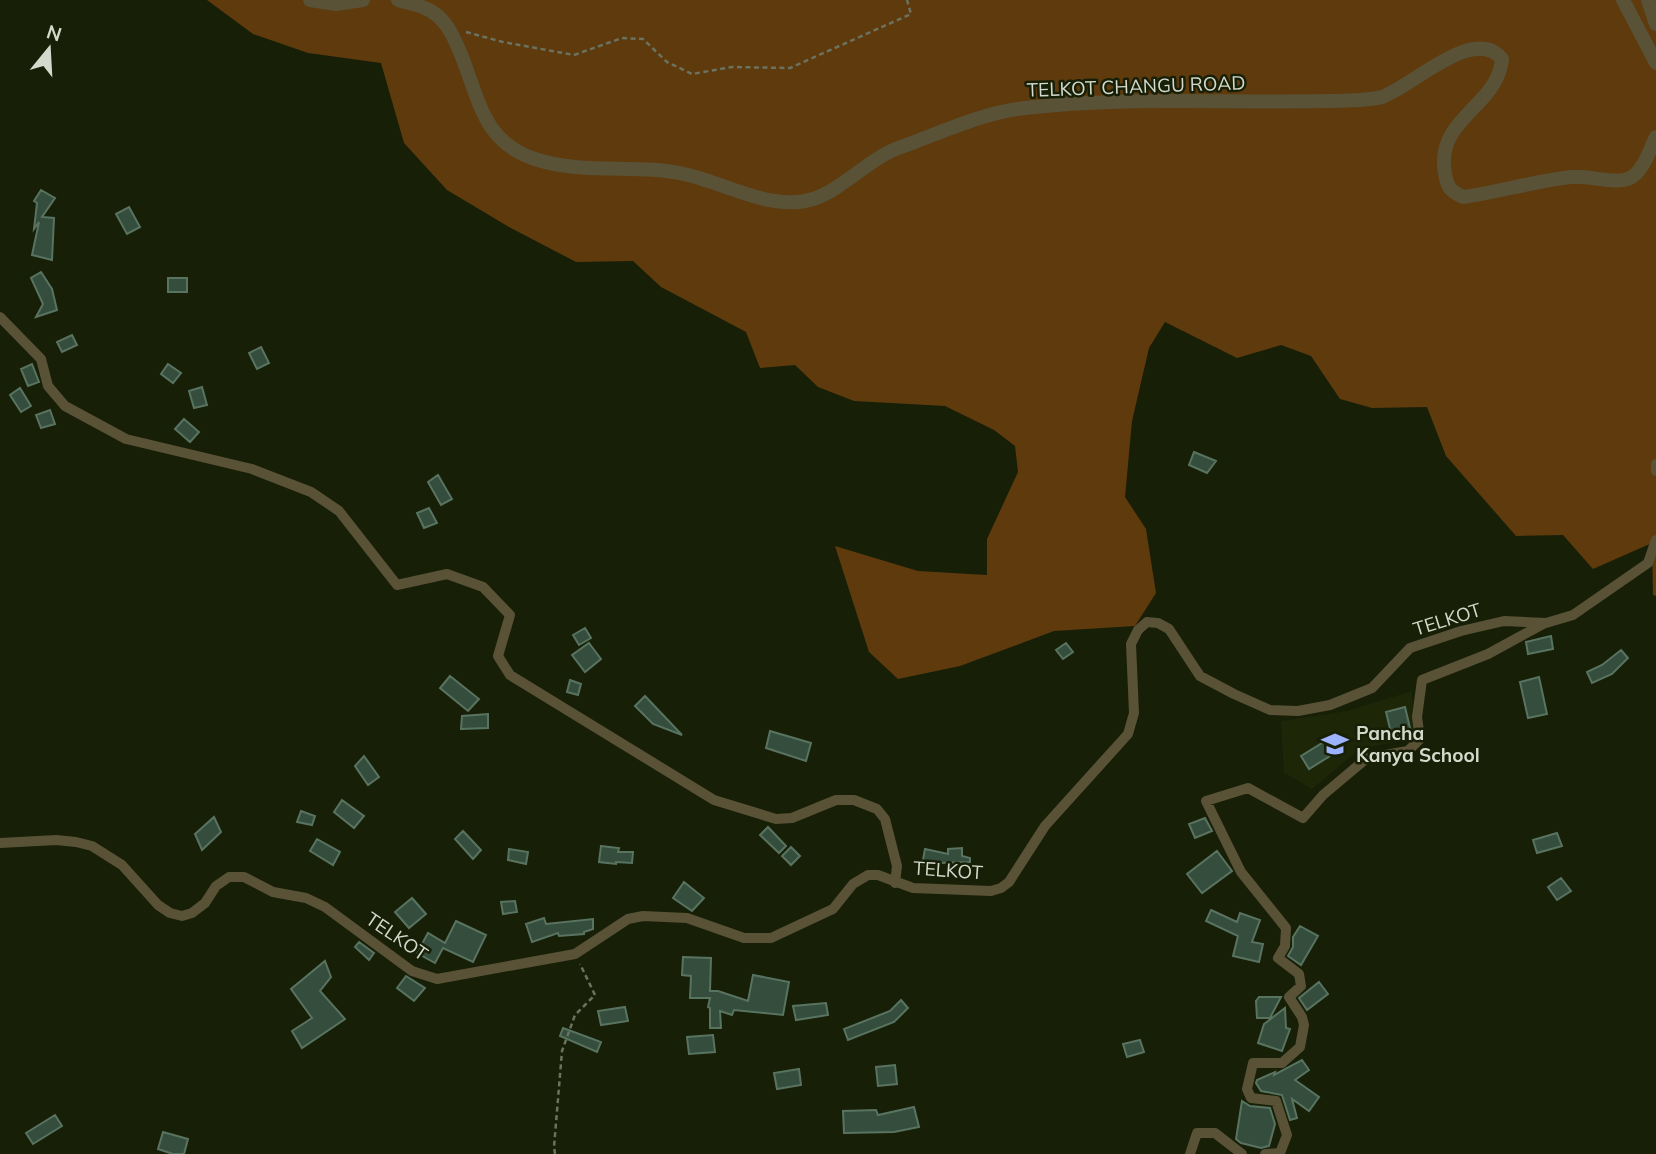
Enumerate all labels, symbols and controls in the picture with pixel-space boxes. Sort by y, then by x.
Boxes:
north arrow [14,14,84,84]
text: N [44,19,65,46]
street label: TELKOT CHANGU ROAD [1026,70,1246,102]
street label: TELKOT [1410,597,1484,641]
place label: Pancha Kanya School [1356,721,1480,767]
school or university icon: Pancha Kanya School [1320,729,1350,759]
street label: TELKOT [912,856,984,884]
street label: TELKOT [361,907,433,966]

